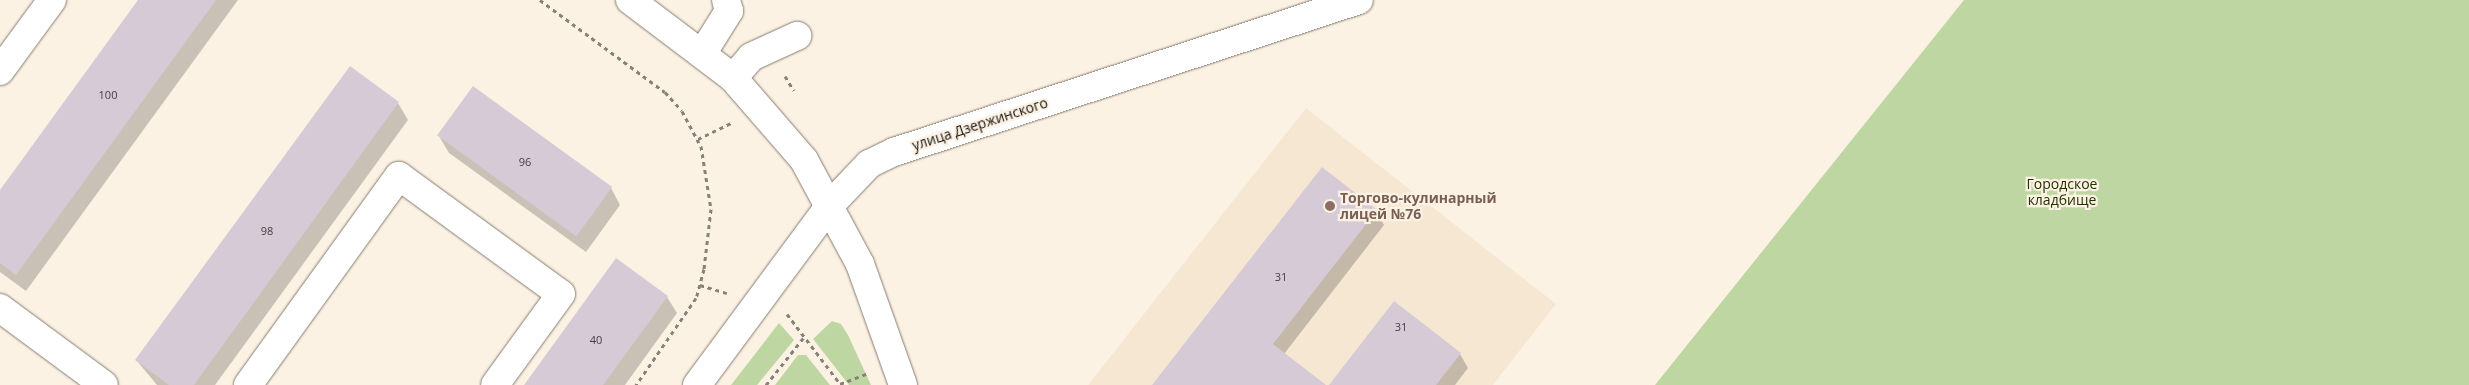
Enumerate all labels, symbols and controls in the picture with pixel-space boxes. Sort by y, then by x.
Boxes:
house number: 100 [99,88,117,102]
street label: улица Дзержинского [910,94,1050,154]
house number: 96 [519,155,531,169]
park label: Городское кладбище [2027,176,2097,208]
place label: Торгово-кулинарный лицей №76 [1340,190,1497,222]
marker: Торгово-кулинарный лицей №76 [1324,200,1336,212]
house number: 98 [261,224,273,238]
house number: 31 [1275,270,1287,284]
house number: 31 [1395,320,1407,334]
house number: 40 [590,333,602,347]

